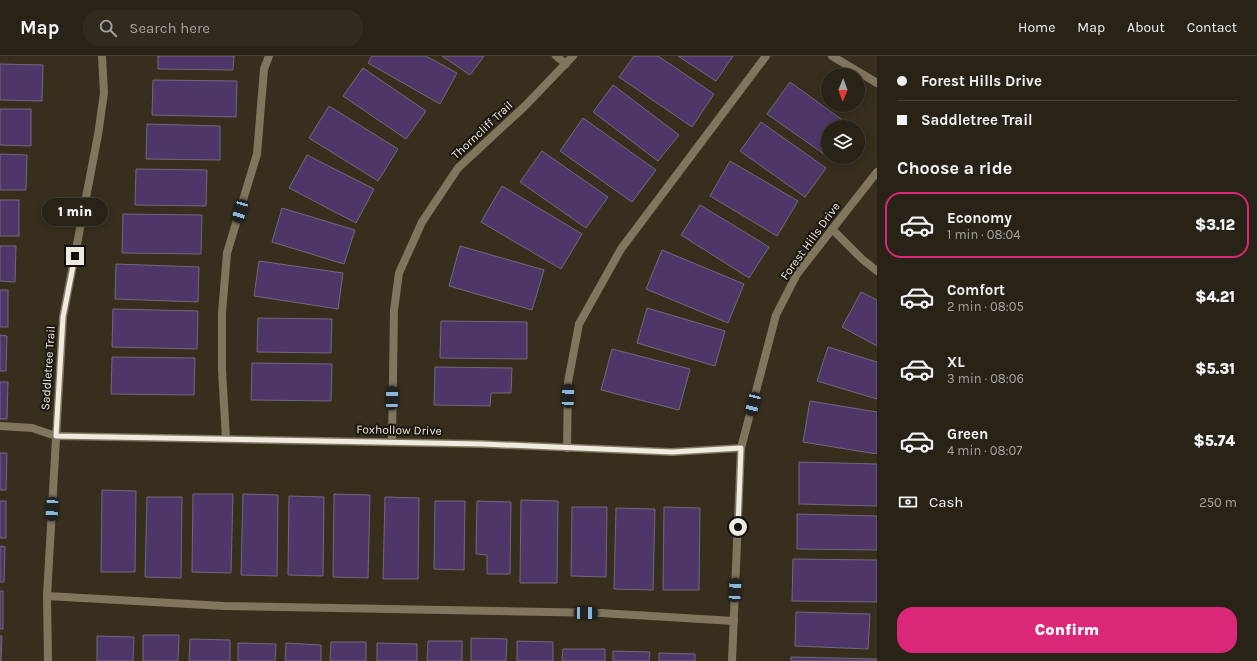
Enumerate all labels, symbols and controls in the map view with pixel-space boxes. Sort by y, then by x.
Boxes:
search box [83,10,363,46]
text: Map [20,17,59,39]
icon: search [97,17,119,39]
text: Search here [129,19,210,37]
text: Home [1018,19,1055,36]
text: Map [1077,19,1105,36]
text: About [1127,19,1165,36]
text: Contact [1187,19,1237,36]
north arrow [821,68,865,112]
map controls [821,68,865,164]
text: Forest Hills Drive [921,72,1042,90]
street label: Thorncliff Trail [448,98,516,162]
text: Saddletree Trail [921,111,1033,129]
button: layers [821,120,865,164]
text: Choose a ride [897,157,1012,179]
callout: 1 min [42,198,108,226]
car [231,198,249,224]
street label: Forest Hills Drive [777,200,843,282]
text: 1 min [58,204,92,219]
icon: car [899,207,935,243]
text: Economy [947,209,1012,227]
text: $3.12 [1195,216,1235,234]
text: 1 min · 08:04 [947,227,1020,242]
route end [66,247,84,265]
icon: car [899,279,935,315]
text: Comfort [947,281,1005,299]
text: $4.21 [1195,288,1235,306]
text: 2 min · 08:05 [947,299,1024,314]
street label: Saddletree Trail [38,325,58,411]
icon: car [899,351,935,387]
text: XL [947,353,965,371]
text: $5.31 [1195,360,1235,378]
text: 3 min · 08:06 [947,371,1024,386]
car [562,384,574,408]
car [386,386,398,410]
car [744,391,762,417]
street label: Foxhollow Drive [356,422,442,438]
icon: car [899,423,935,459]
text: Green [947,425,988,443]
text: $5.74 [1194,432,1235,450]
text: 4 min · 08:07 [947,443,1022,458]
icon: cash [897,491,919,513]
text: Cash [929,493,963,511]
text: 250 m [1199,495,1237,510]
car [45,497,59,521]
route start [729,518,747,536]
car [728,578,742,602]
car [574,607,598,619]
button: Confirm [897,607,1237,653]

